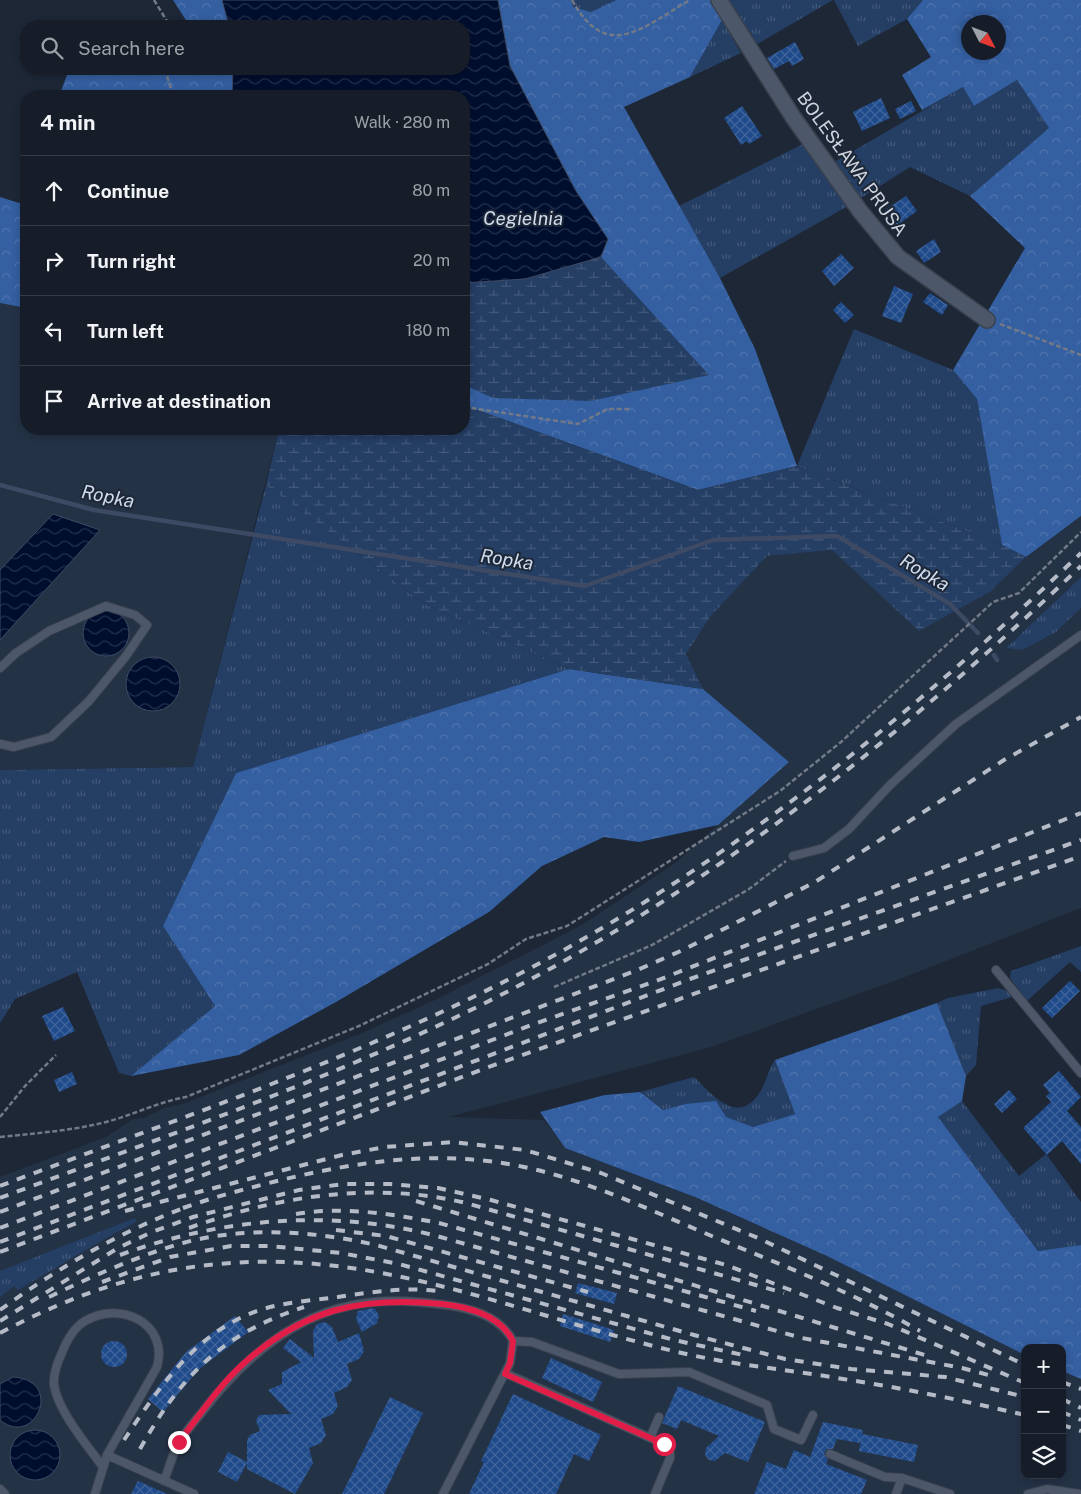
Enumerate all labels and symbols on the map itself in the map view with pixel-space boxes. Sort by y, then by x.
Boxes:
north arrow [961,15,1006,60]
street label: BOLESŁAWA PRUSA [793,88,912,240]
water label: Cegielnia [483,207,563,229]
water label: Ropka [80,480,136,512]
water label: Ropka [479,544,535,574]
water label: Ropka [896,549,954,595]
route end [168,1431,191,1454]
route start [653,1433,676,1456]

